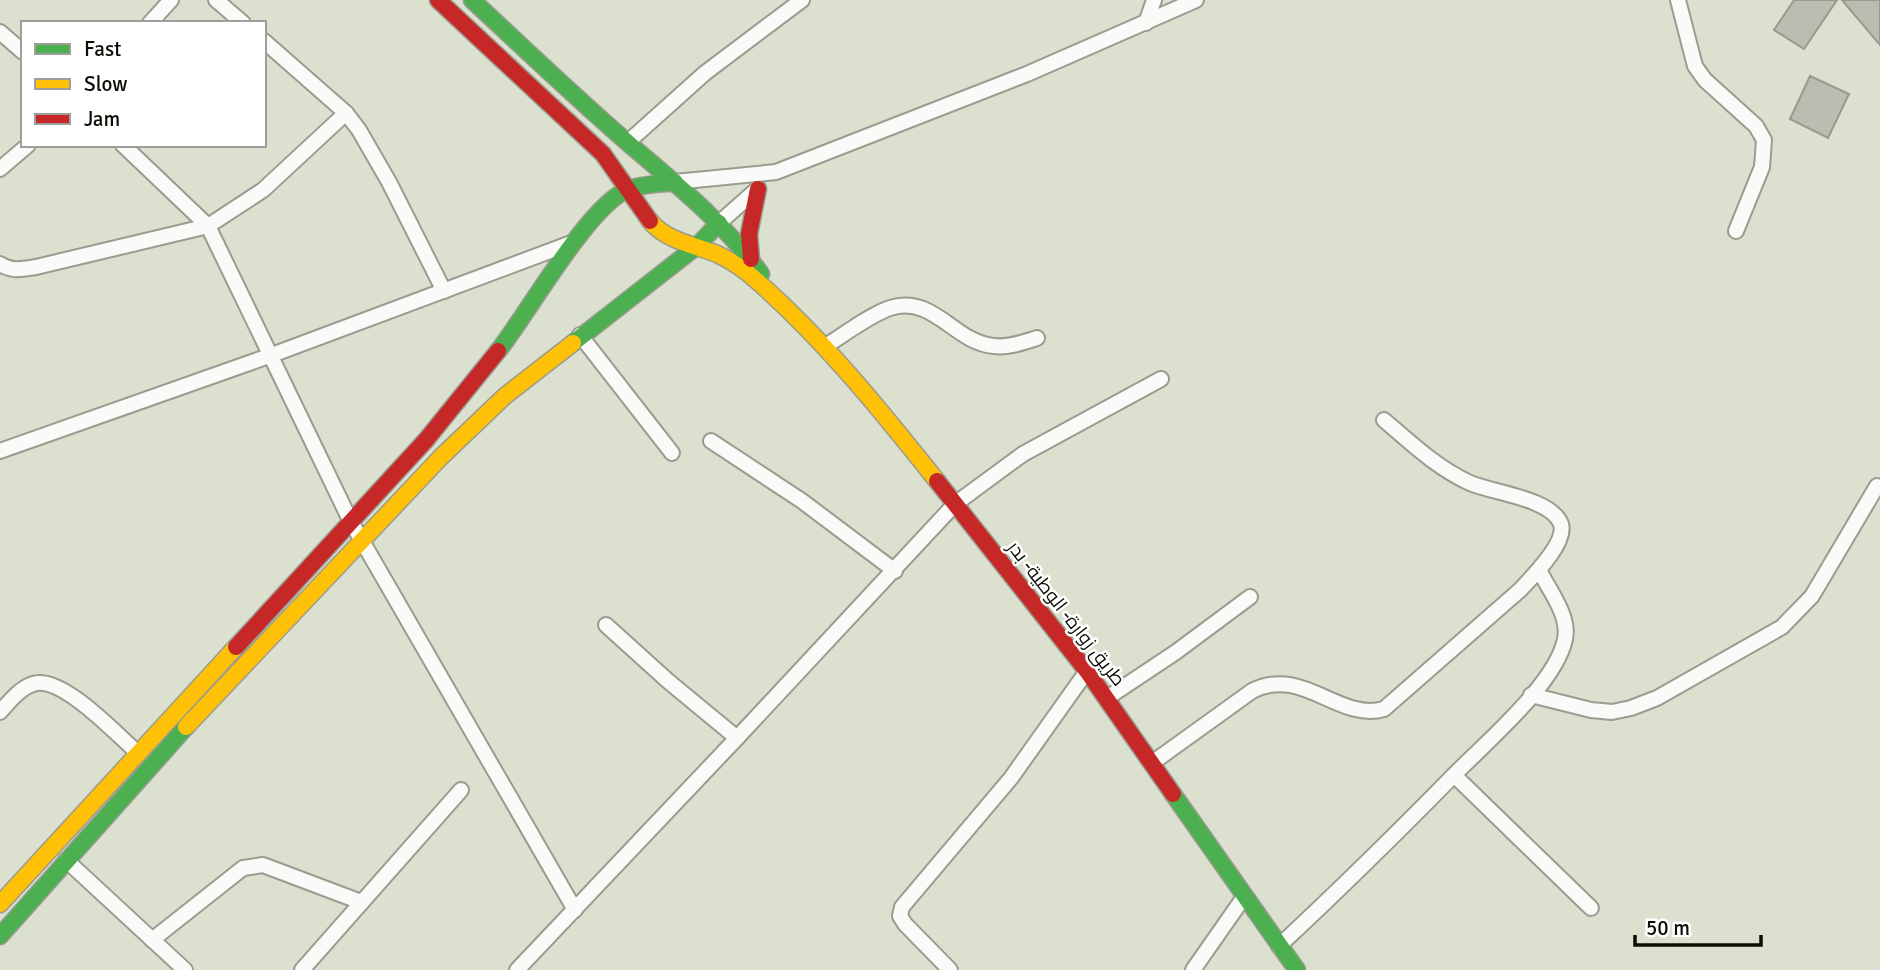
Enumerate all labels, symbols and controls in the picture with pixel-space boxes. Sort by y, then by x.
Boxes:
legend [21,21,266,147]
text: Fast [84,36,121,62]
text: Slow [84,71,128,97]
text: Jam [84,106,120,132]
street label: طريق زوارة- الوطية- بدر [1001,535,1130,691]
scale bar [1635,904,1761,948]
text: 50 m [1646,915,1690,941]

